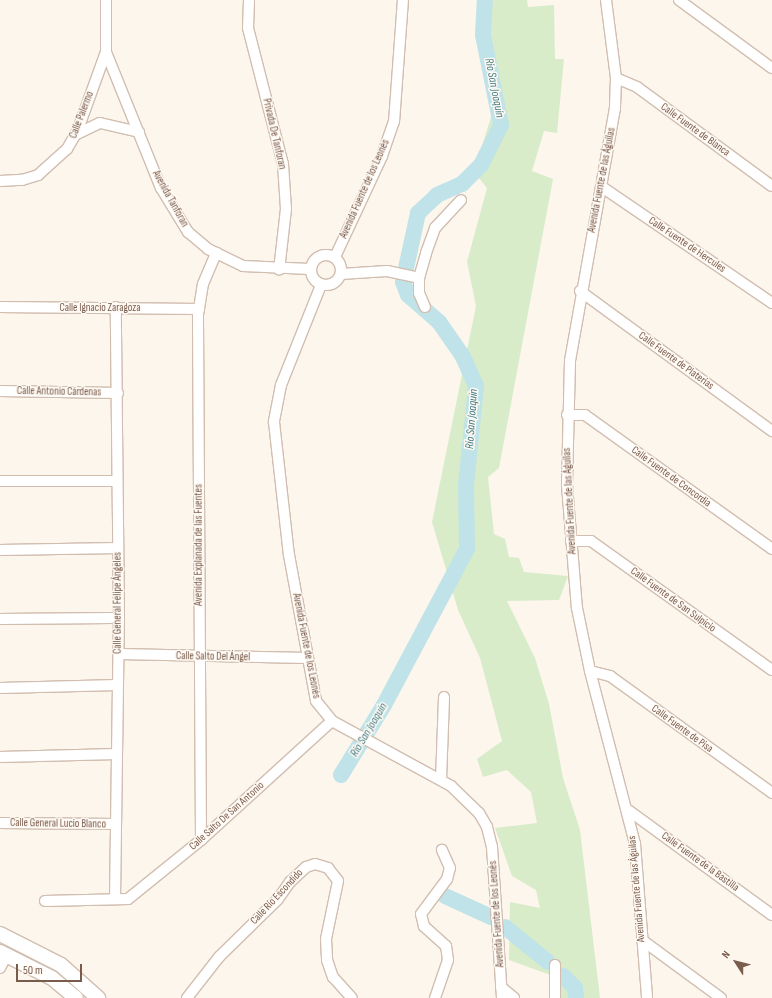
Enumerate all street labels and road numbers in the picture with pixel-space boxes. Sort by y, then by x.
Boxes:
street label: Calle Palermo [67,89,97,141]
street label: Privada De Tanforan [259,97,289,171]
street label: Calle Fuente de Blanca [658,101,732,159]
street label: Avenida Fuente de las Águilas [585,126,619,234]
street label: Avenida Fuente de los Leonés [337,137,393,241]
street label: Avenida Tanforan [149,168,191,230]
street label: Calle Fuente de Hercules [646,214,728,276]
street label: Calle Ignacio Zaragoza [60,301,140,315]
street label: Calle Fuente de Platerias [636,329,716,393]
street label: Calle Antonio Cárdenas [17,385,101,399]
street label: Calle Fuente de Concordia [629,444,713,510]
street label: Avenida Fuente de las Águilas [561,447,579,555]
street label: Avenida Explanada de las Fuentes [192,484,206,606]
street label: Calle General Felipe Ángeles [111,552,125,654]
street label: Calle Fuente de San Sulpicio [628,565,718,635]
street label: Avenida Fuente de los Leonés [289,592,323,700]
street label: Calle Salto Del Ángel [176,650,250,664]
street label: Calle Fuente de Pisa [649,702,715,756]
street label: Calle Salto De San Antonio [187,779,267,853]
street label: Calle General Lucio Blanco [10,817,106,831]
street label: Calle Fuente de la Bastilla [659,829,741,895]
street label: Avenida Fuente de las Águilas [626,835,648,943]
street label: Avenida Fuente de los Leonés [487,860,507,968]
street label: Calle Río Escondido [248,867,306,927]

